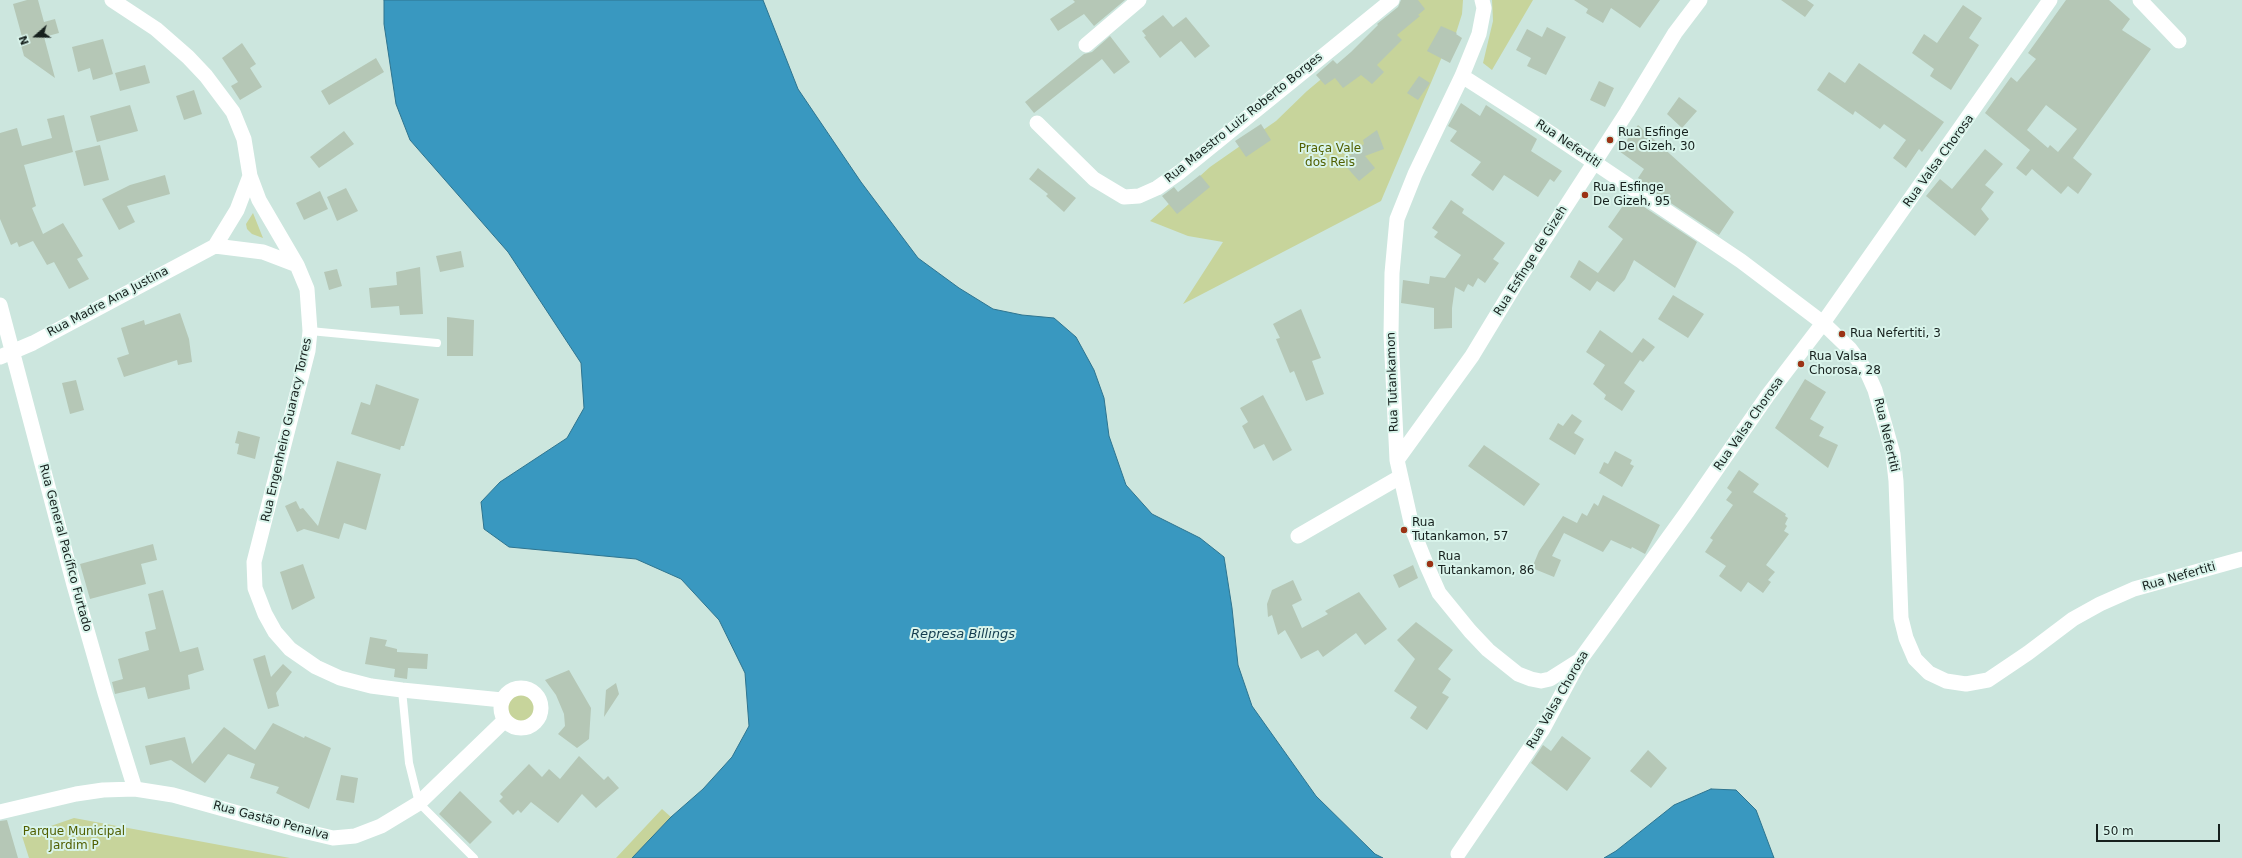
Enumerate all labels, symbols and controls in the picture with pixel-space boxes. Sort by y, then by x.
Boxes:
north arrow [16,16,56,56]
text: N [17,34,32,47]
street label: Rua Maestro Luiz Roberto Borges [1162,50,1326,186]
street label: Rua Valsa Chorosa [1901,112,1977,210]
street label: Rua Nefertiti [1533,117,1603,171]
place label: Rua Esfinge De Gizeh, 30 [1618,126,1695,154]
marker: Rua Esfinge De Gizeh, 30 [1605,135,1615,145]
park label: Praça Vale dos Reis [1299,142,1361,170]
place label: Rua Esfinge De Gizeh, 95 [1593,181,1670,209]
marker: Rua Esfinge De Gizeh, 95 [1580,190,1590,200]
street label: Rua Esfinge de Gizeh [1491,203,1571,319]
street label: Rua Madre Ana Justina [45,264,171,340]
place label: Rua Nefertiti, 3 [1850,327,1941,341]
marker: Rua Nefertiti, 3 [1837,329,1847,339]
street label: Rua Tutankamon [1384,332,1402,432]
street label: Rua Engenheiro Guaracy Torres [259,337,315,523]
place label: Rua Valsa Chorosa, 28 [1809,350,1881,378]
marker: Rua Valsa Chorosa, 28 [1796,359,1806,369]
street label: Rua Valsa Chorosa [1711,374,1787,474]
street label: Rua Nefertiti [1870,397,1902,473]
street label: Rua General Pacífico Furtado [36,463,94,633]
place label: Rua Tutankamon, 57 [1412,516,1508,544]
marker: Rua Tutankamon, 57 [1399,525,1409,535]
place label: Rua Tutankamon, 86 [1438,550,1534,578]
marker: Rua Tutankamon, 86 [1425,559,1435,569]
street label: Rua Nefertiti [2141,560,2217,594]
water label: Represa Billings [911,627,1015,643]
street label: Rua Valsa Chorosa [1524,648,1592,752]
street label: Rua Gastão Penalva [211,799,331,843]
scale bar [2098,816,2222,842]
text: 50 m [2103,824,2134,838]
park label: Parque Municipal Jardim P [23,825,125,853]

